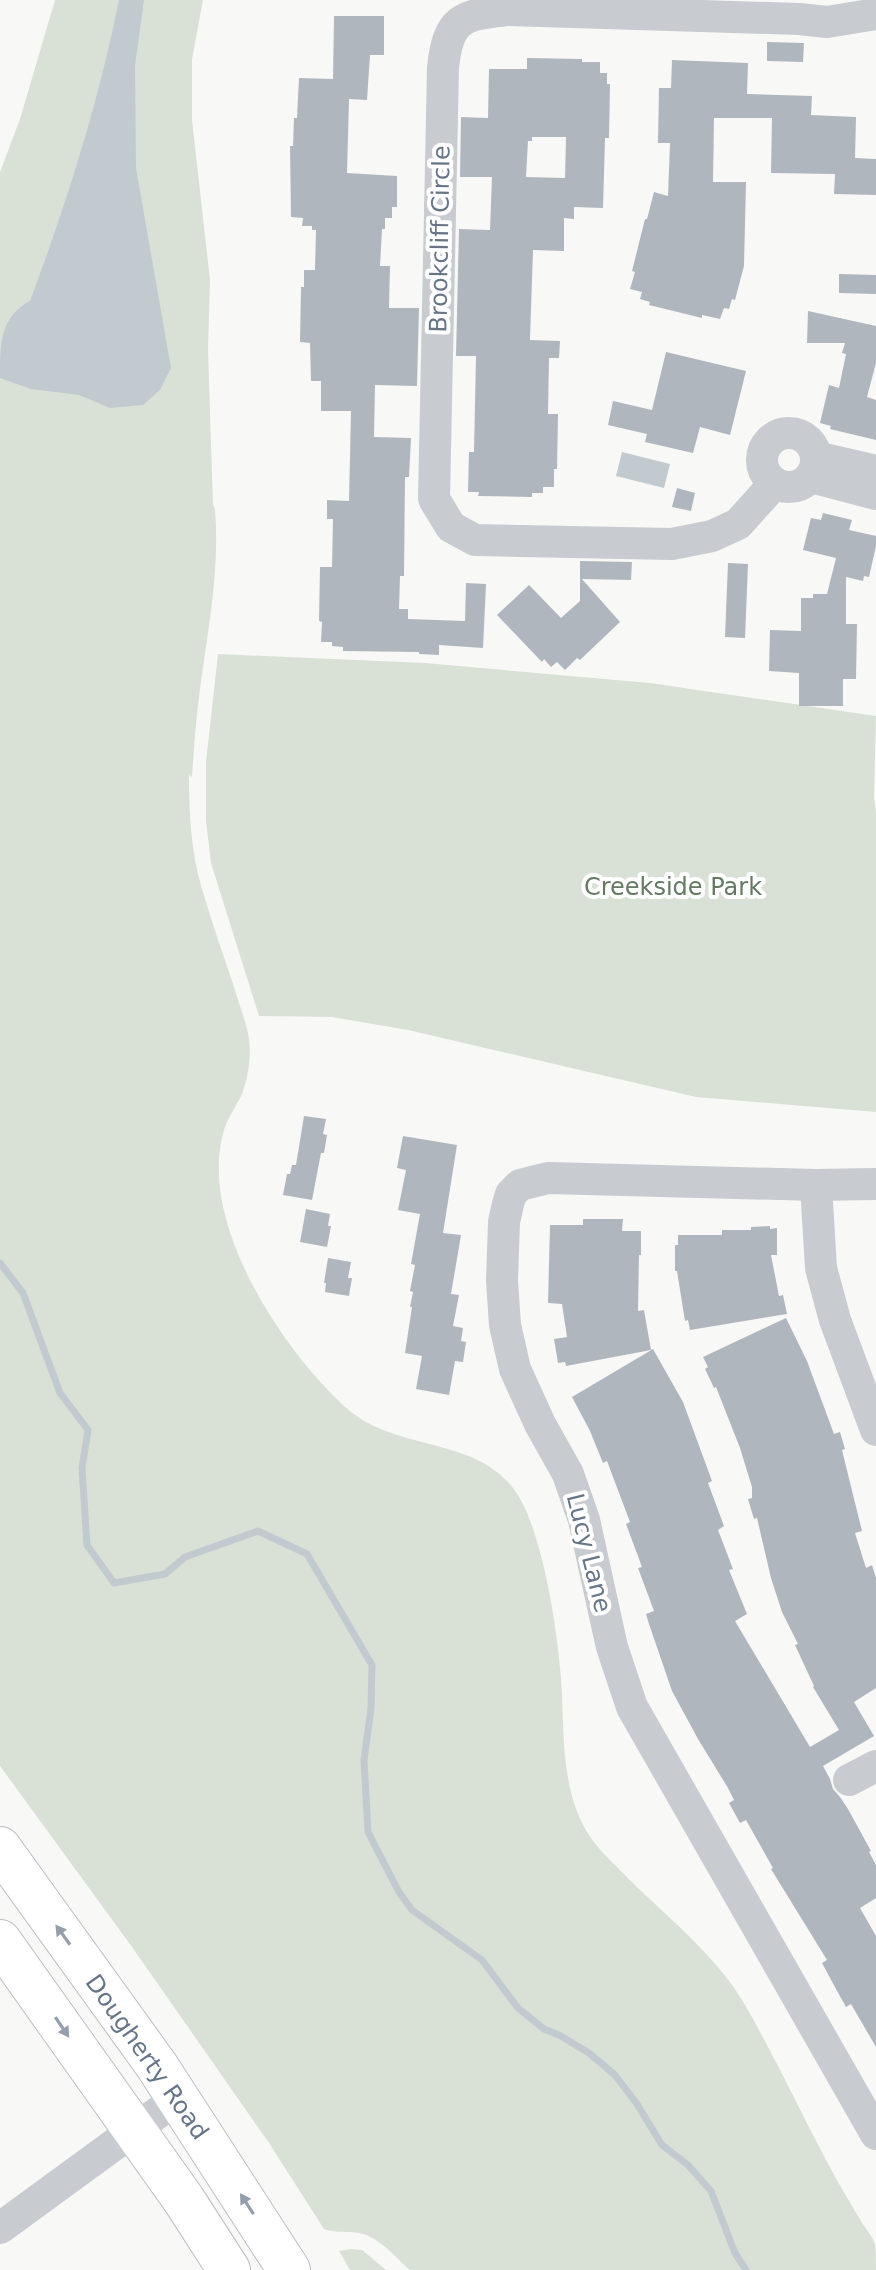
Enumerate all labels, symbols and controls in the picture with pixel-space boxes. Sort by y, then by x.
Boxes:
street label: Brookcliff Circle [424,145,456,333]
park label: Creekside Park [584,873,762,901]
street label: Lucy Lane [561,1491,617,1615]
one-way arrow [55,1924,71,1945]
street label: Dougherty Road [80,1969,214,2145]
one-way arrow [54,2017,69,2038]
one-way arrow [240,2194,255,2215]

